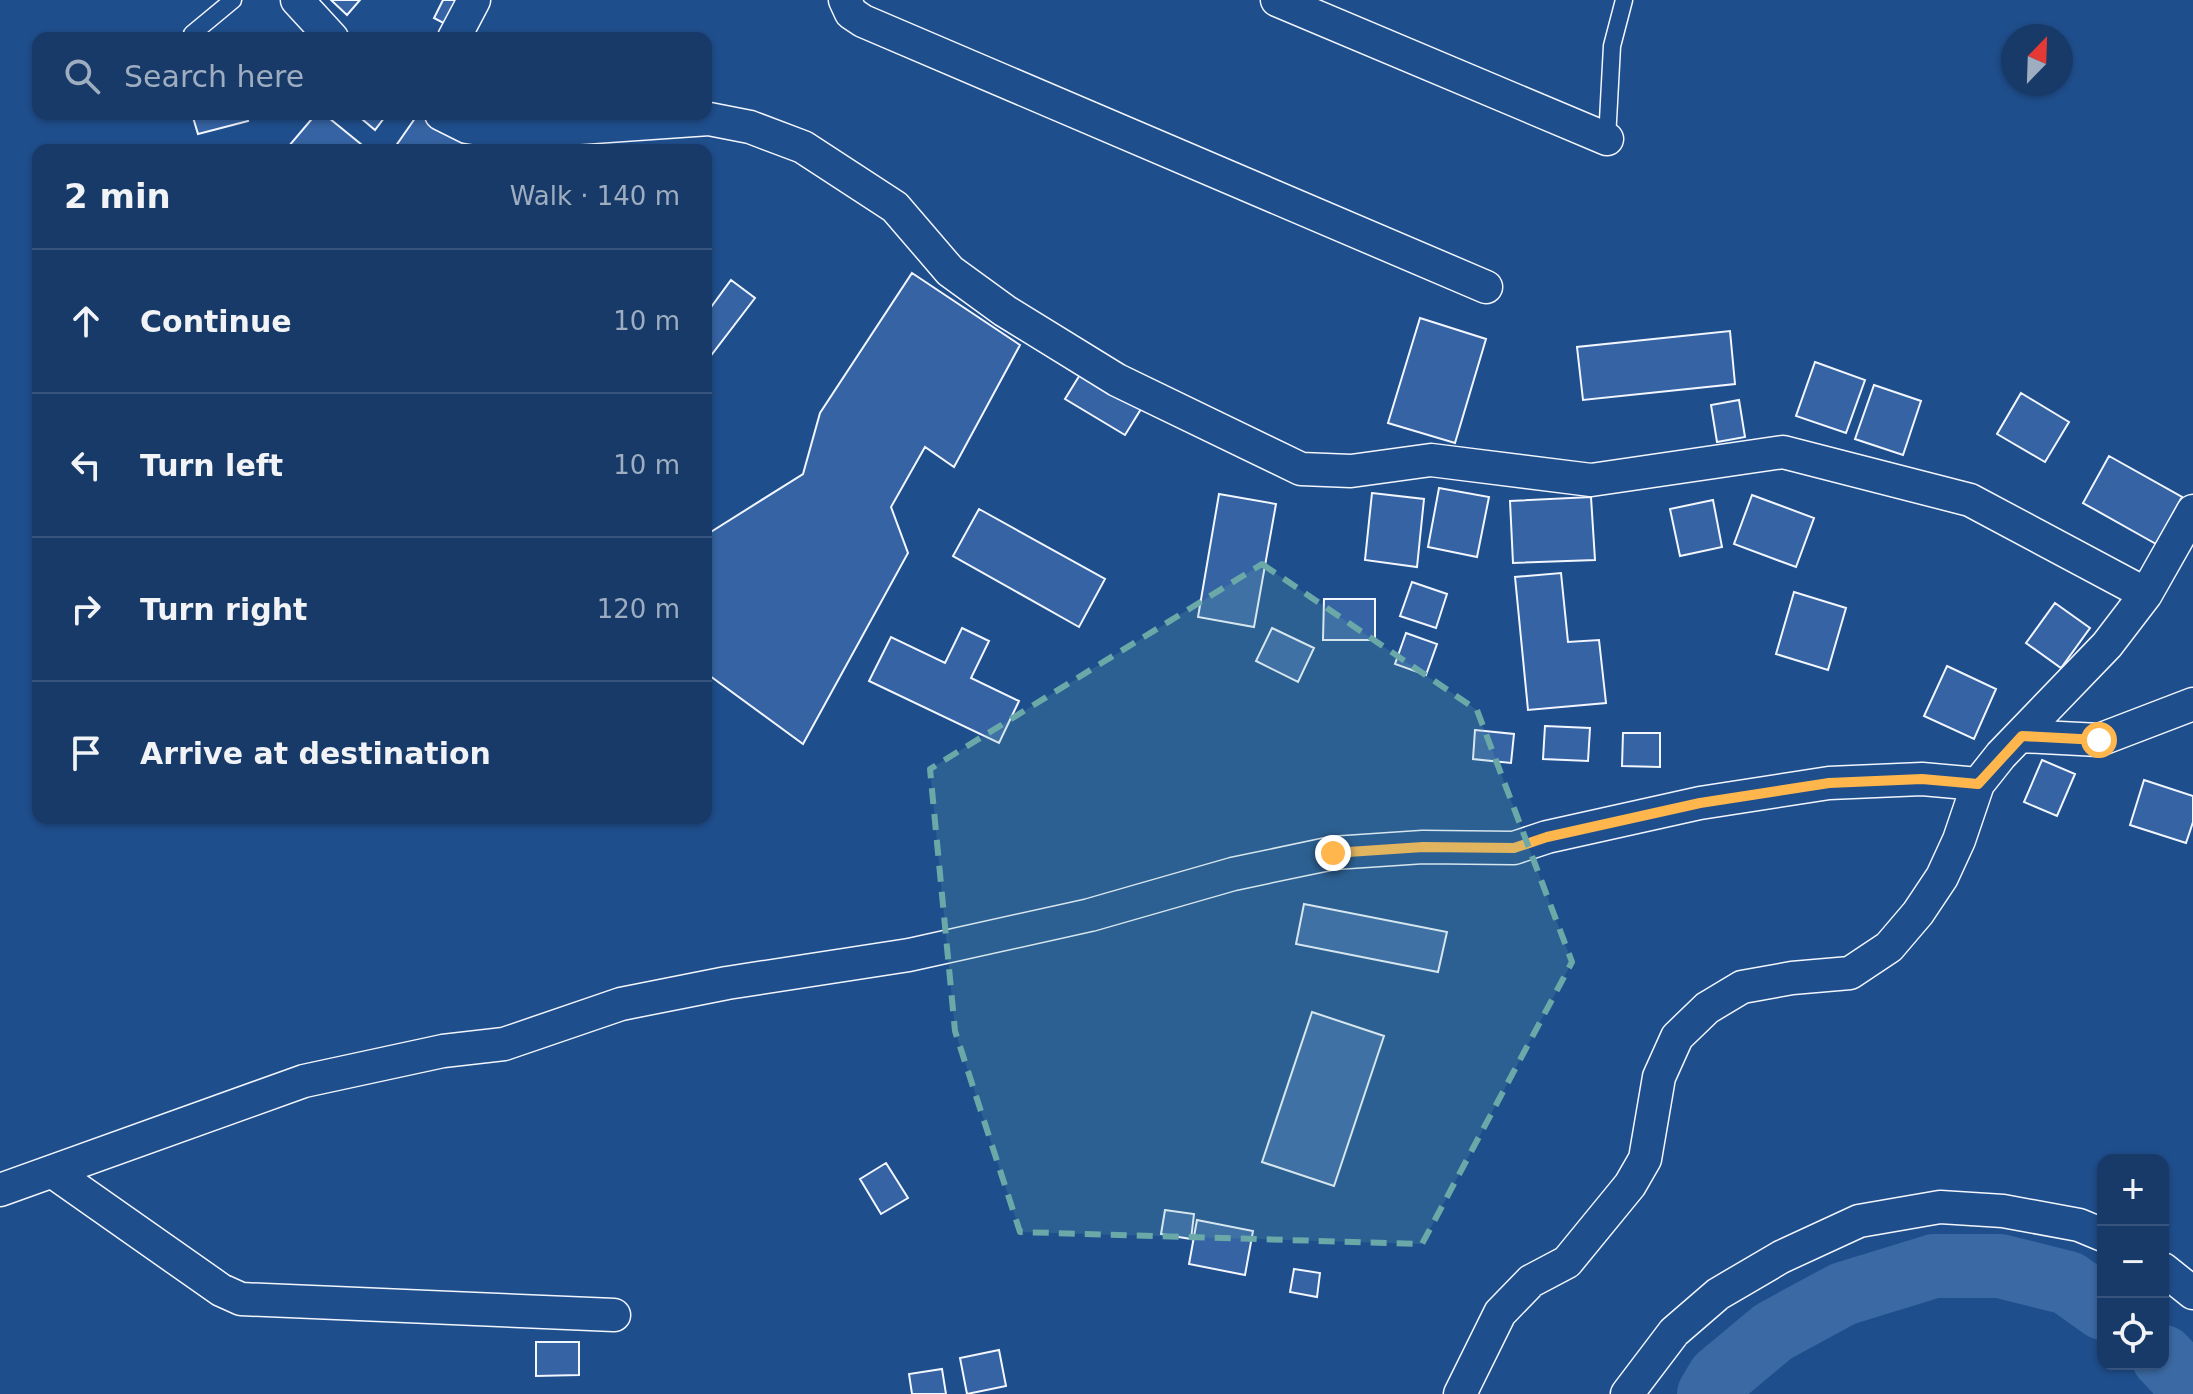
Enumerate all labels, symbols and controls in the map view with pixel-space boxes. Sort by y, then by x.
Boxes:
north arrow [2001,24,2073,96]
search box [32,32,712,120]
icon: search [60,54,104,98]
text: Search here [124,59,304,94]
text: 2 min [64,176,171,216]
text: Walk · 140 m [510,181,680,211]
icon: ahead [64,299,108,343]
text: Continue [140,304,292,339]
text: 10 m [613,306,680,336]
icon: left [64,443,108,487]
text: Turn left [140,448,283,483]
text: 10 m [613,450,680,480]
icon: right [64,587,108,631]
text: Turn right [140,592,307,627]
text: 120 m [597,594,680,624]
route start [2081,722,2117,758]
icon: arrive [64,731,108,775]
text: Arrive at destination [140,736,491,771]
route end [1315,835,1351,871]
map controls [2097,1154,2169,1370]
button: + [2097,1154,2169,1226]
button: − [2097,1226,2169,1298]
button: locate [2097,1298,2169,1370]

